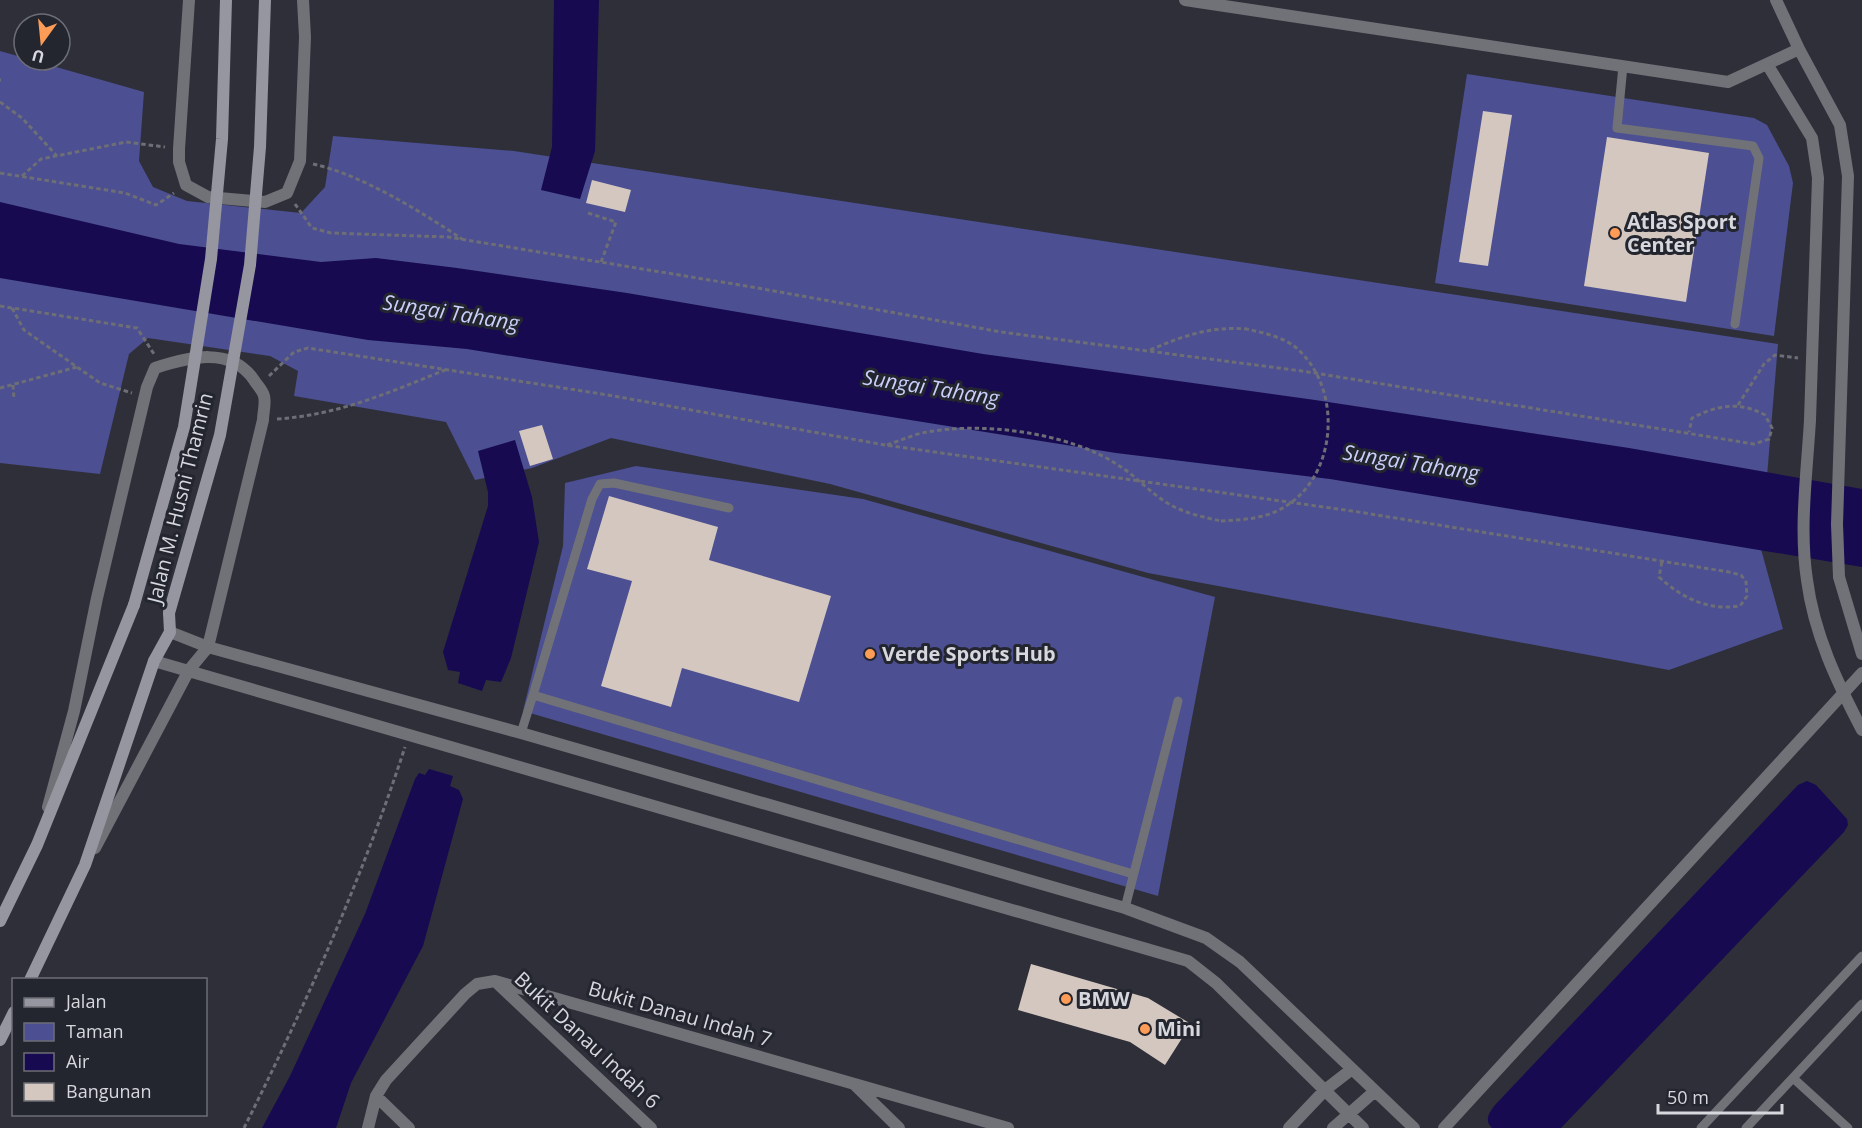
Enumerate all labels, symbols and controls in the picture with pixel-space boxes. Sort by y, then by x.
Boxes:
north arrow [12,12,72,72]
text: U [29,44,47,69]
place label: Atlas Sport Center [1627,208,1737,258]
marker: Atlas Sport Center [1608,226,1622,240]
water label: Sungai Tahang [381,287,522,337]
water label: Sungai Tahang [861,362,1002,412]
street label: Jalan M. Husni Thamrin [140,390,219,608]
water label: Sungai Tahang [1341,437,1482,487]
place label: Verde Sports Hub [882,640,1056,667]
marker: Verde Sports Hub [863,647,877,661]
street label: Bukit Danau Indah 6 [509,965,666,1114]
street label: Bukit Danau Indah 7 [585,974,775,1053]
legend [12,978,207,1116]
place label: BMW [1078,985,1130,1012]
text: Jalan [64,989,106,1013]
marker: BMW [1059,992,1073,1006]
place label: Mini [1157,1015,1201,1042]
text: Taman [66,1019,124,1043]
marker: Mini [1138,1022,1152,1036]
text: Air [66,1049,90,1073]
scale bar [1658,1077,1782,1115]
text: Bangunan [66,1079,152,1103]
text: 50 m [1667,1085,1709,1109]

